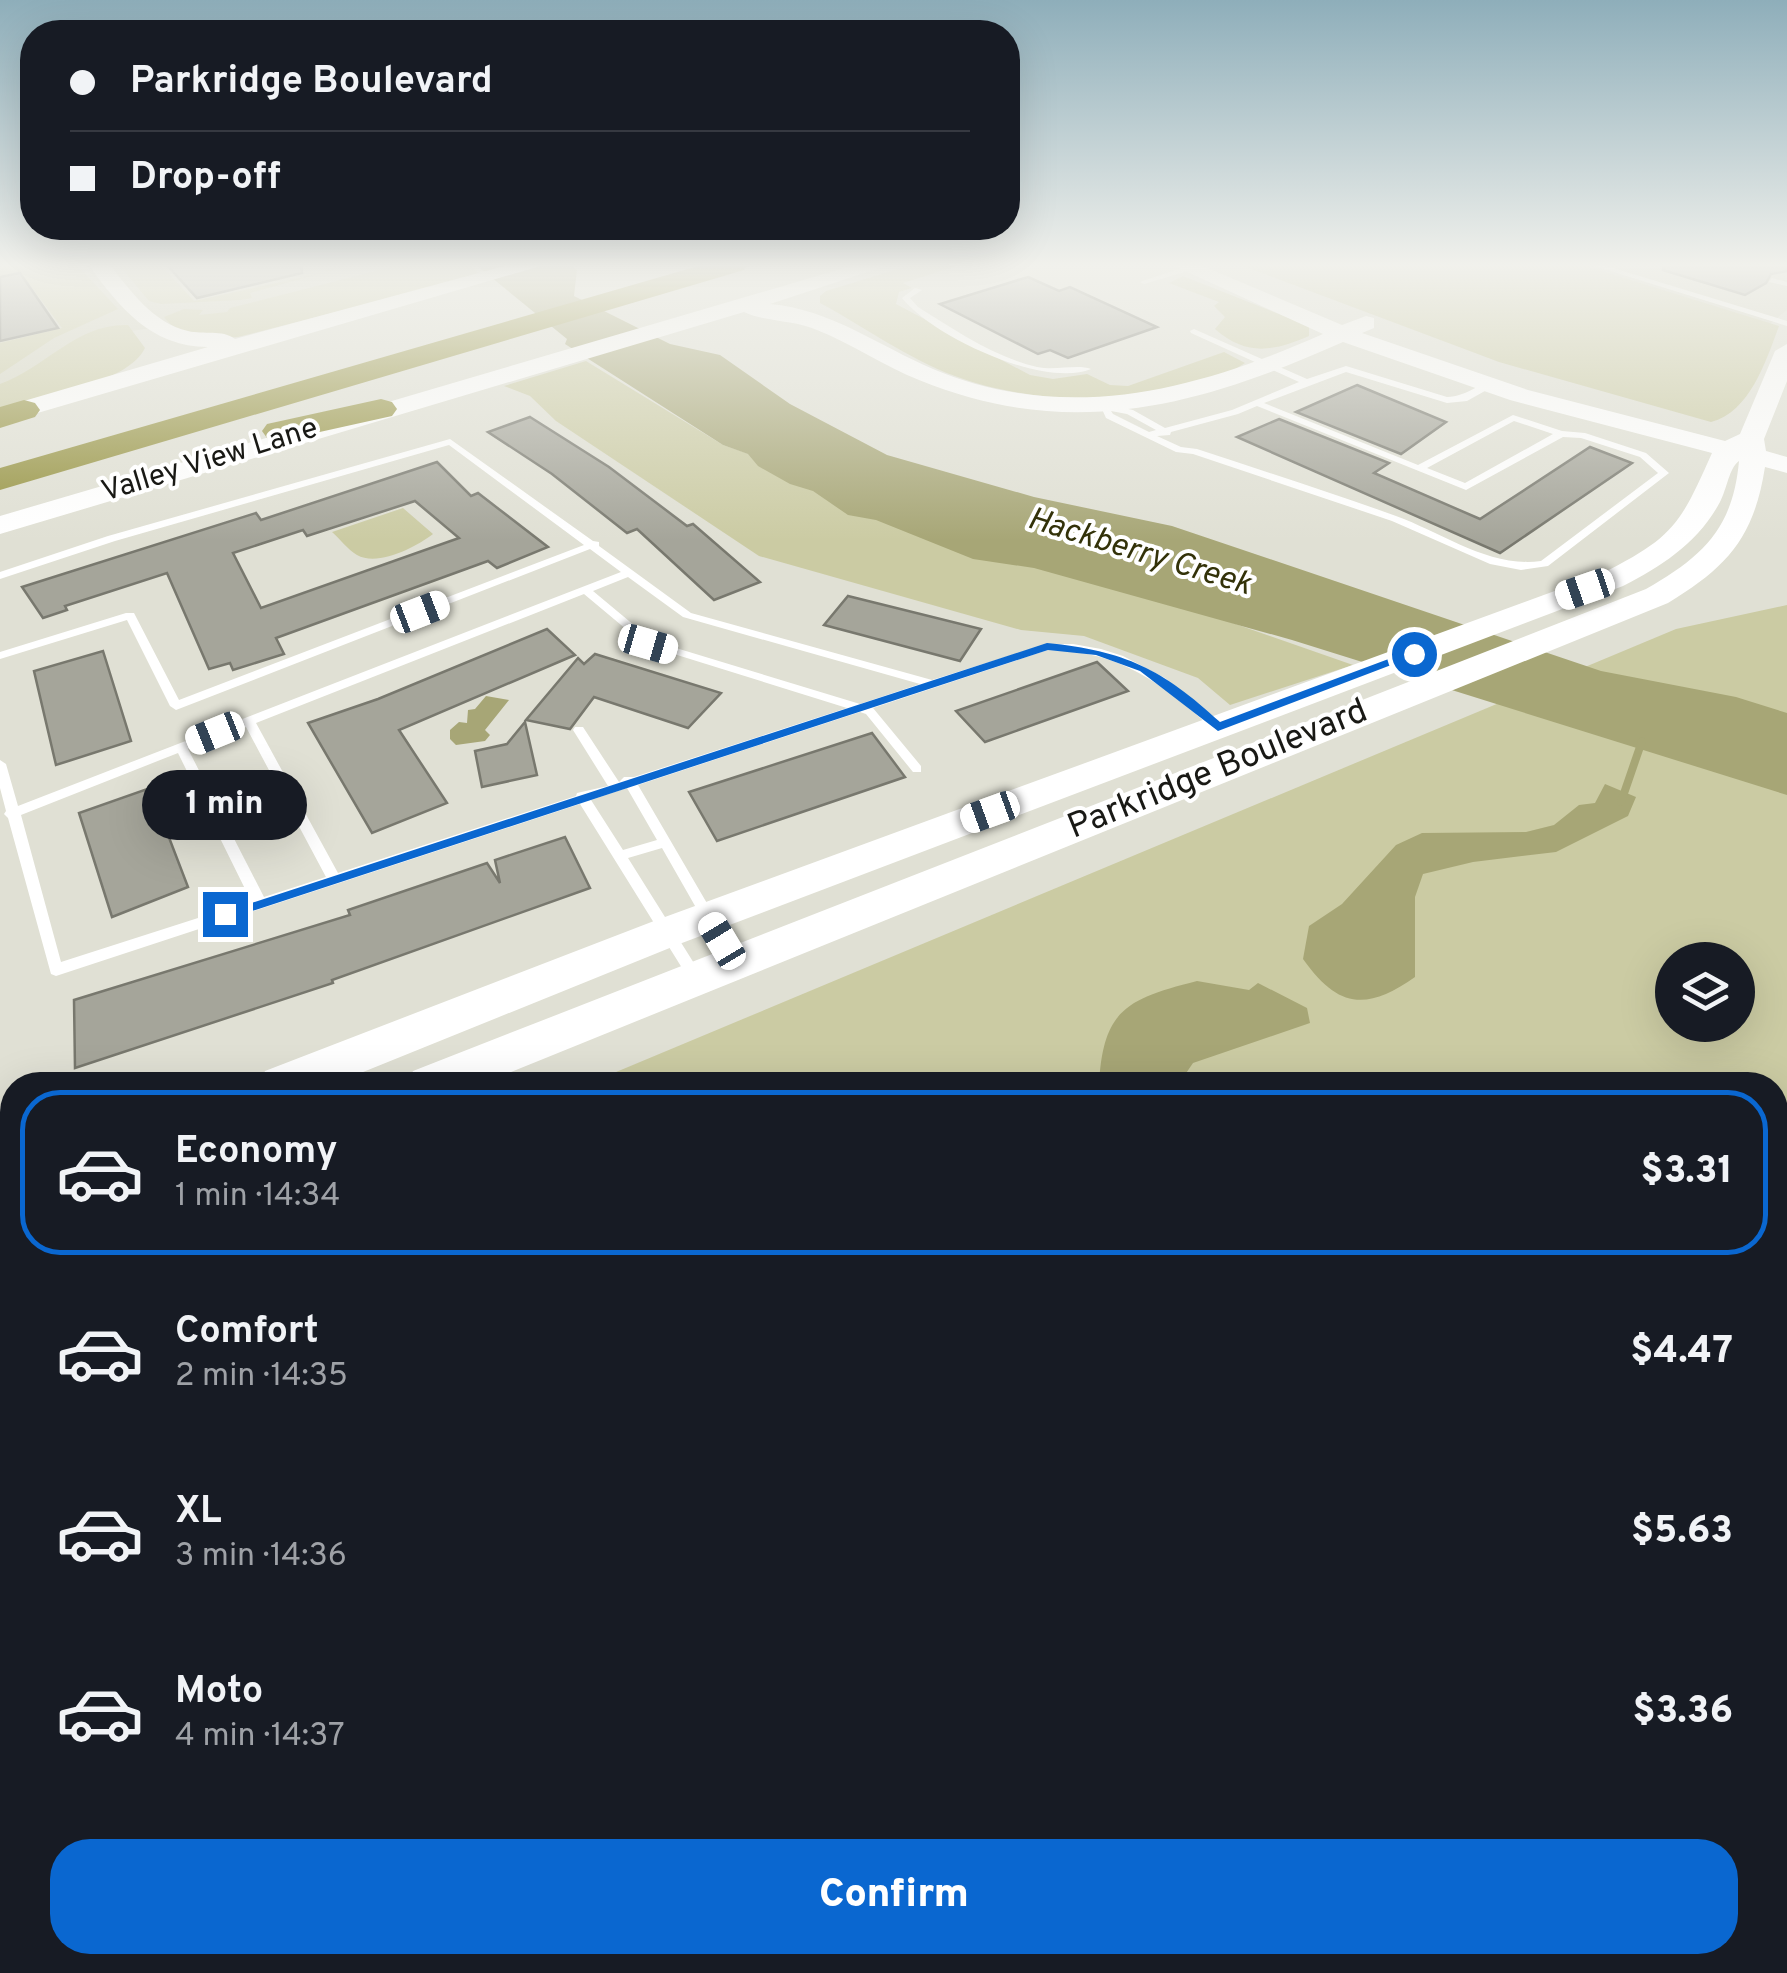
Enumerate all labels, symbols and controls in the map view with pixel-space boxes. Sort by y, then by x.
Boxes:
text: Parkridge Boulevard [130,58,493,107]
text: Drop-off [130,154,281,203]
street label: Valley View Lane [97,411,323,511]
water label: Hackberry Creek [1022,500,1256,606]
car [1552,565,1618,613]
car [387,587,453,637]
car [615,621,681,667]
route start [1392,632,1437,677]
street label: Parkridge Boulevard [1062,690,1374,850]
car [182,708,248,758]
callout: 1 min [142,769,308,839]
text: 1 min [185,785,264,825]
car [957,788,1023,836]
route end [203,892,248,937]
car [694,908,750,974]
map controls [1655,942,1755,1042]
button: layers [1655,942,1755,1042]
icon: car [55,1128,145,1218]
text: Economy [175,1128,337,1177]
text: $3.31 [1641,1148,1733,1197]
text: 1 min · 14:34 [175,1177,340,1217]
icon: car [55,1308,145,1398]
text: Comfort [175,1308,319,1357]
text: $4.47 [1630,1328,1733,1377]
text: 2 min · 14:35 [175,1357,348,1397]
icon: car [55,1488,145,1578]
text: XL [175,1488,222,1537]
text: $5.63 [1631,1508,1733,1557]
text: 3 min · 14:36 [175,1537,347,1577]
icon: car [55,1668,145,1758]
text: Moto [175,1668,263,1717]
text: $3.36 [1632,1688,1733,1737]
text: 4 min · 14:37 [175,1717,345,1757]
button: Confirm [50,1839,1738,1954]

